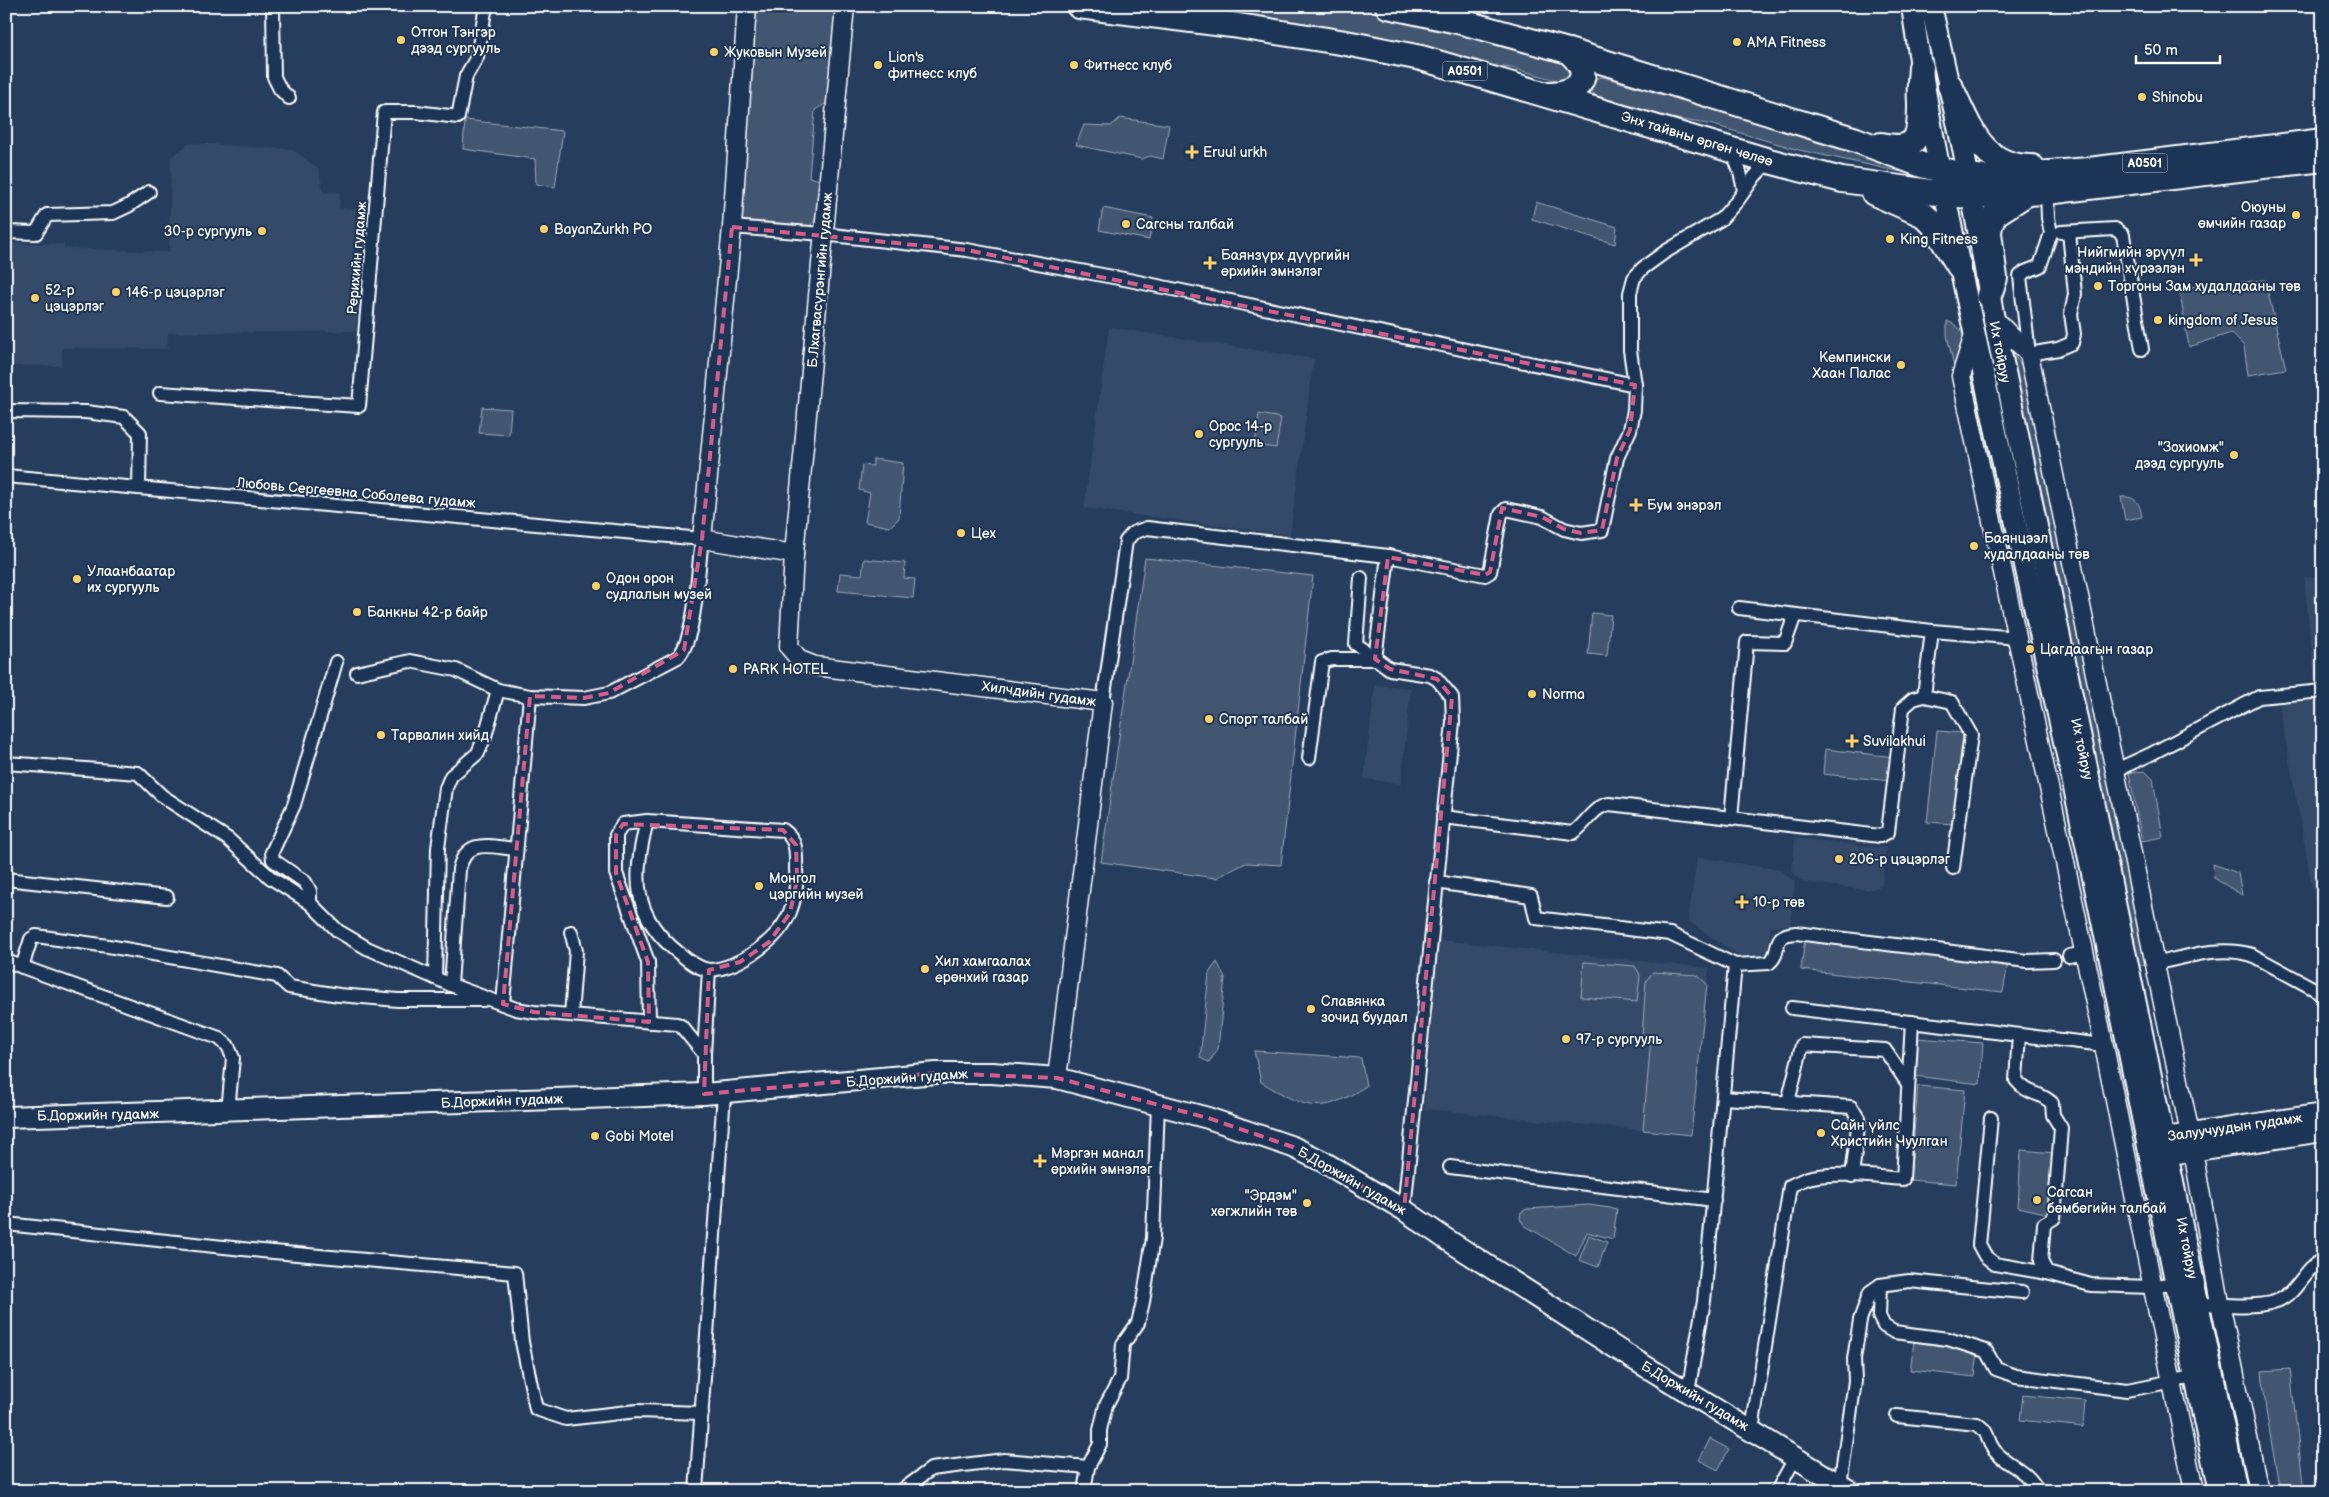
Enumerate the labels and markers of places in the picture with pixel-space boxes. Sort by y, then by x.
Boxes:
place label: Отгон Тэнгэр дээд сургууль [411,24,500,57]
marker: Отгон Тэнгэр дээд сургууль [395,34,407,46]
place label: AMA Fitness [1747,34,1826,51]
marker: AMA Fitness [1731,36,1743,48]
place label: Жуковын Музей [724,44,827,61]
marker: Жуковын Музей [708,46,720,58]
place label: Lion's фитнесс клуб [888,49,977,82]
place label: Фитнесс клуб [1084,57,1172,74]
marker: Lion's фитнесс клуб [872,59,884,71]
marker: Фитнесс клуб [1068,59,1080,71]
place label: Shinobu [2152,89,2203,106]
marker: Shinobu [2136,91,2148,103]
place label: Eruul urkh [1203,144,1267,161]
marker: Eruul urkh [1185,145,1199,159]
place label: Оюуны өмчийн газар [2198,199,2286,232]
marker: Оюуны өмчийн газар [2290,209,2302,221]
place label: Сагсны талбай [1136,216,1234,233]
marker: Сагсны талбай [1120,218,1132,230]
place label: BayanZurkh PO [554,221,653,238]
place label: 30-р сургууль [164,223,252,240]
marker: BayanZurkh PO [538,223,550,235]
marker: 30-р сургууль [256,225,268,237]
place label: King Fitness [1900,231,1978,248]
marker: King Fitness [1884,233,1896,245]
place label: Нийгмийн эрүүл мэндийн хүрээлэн [2065,244,2185,277]
place label: Баянзүрх дүүргийн өрхийн эмнэлэг [1221,247,1350,280]
marker: Нийгмийн эрүүл мэндийн хүрээлэн [2189,253,2203,267]
marker: Баянзүрх дүүргийн өрхийн эмнэлэг [1203,256,1217,270]
place label: Торгоны Зам худалдааны төв [2108,278,2301,295]
marker: Торгоны Зам худалдааны төв [2092,280,2104,292]
place label: 52-р цэцэрлэг [45,282,105,315]
place label: 146-р цэцэрлэг [126,284,225,301]
marker: 146-р цэцэрлэг [110,286,122,298]
marker: 52-р цэцэрлэг [29,292,41,304]
place label: kingdom of Jesus [2168,312,2278,329]
marker: kingdom of Jesus [2152,314,2164,326]
place label: Кемпински Хаан Палас [1812,349,1891,382]
marker: Кемпински Хаан Палас [1895,359,1907,371]
place label: Орос 14-р сургууль [1209,418,1272,451]
marker: Орос 14-р сургууль [1193,428,1205,440]
place label: "Зохиомж" дээд сургууль [2135,439,2224,472]
marker: "Зохиомж" дээд сургууль [2228,449,2240,461]
place label: Бум энэрэл [1647,497,1722,514]
marker: Бум энэрэл [1629,498,1643,512]
place label: Цех [971,525,997,542]
marker: Цех [955,527,967,539]
place label: Баянцээл худалдааны төв [1984,530,2090,563]
marker: Баянцээл худалдааны төв [1968,540,1980,552]
place label: Улаанбаатар их сургууль [87,563,175,596]
place label: Одон орон судлалын музей [606,570,712,603]
marker: Улаанбаатар их сургууль [71,573,83,585]
marker: Одон орон судлалын музей [590,580,602,592]
place label: Банкны 42-р байр [367,604,488,621]
marker: Банкны 42-р байр [351,606,363,618]
place label: Цагдаагын газар [2040,641,2153,658]
marker: Цагдаагын газар [2024,643,2036,655]
place label: PARK HOTEL [743,661,828,678]
marker: PARK HOTEL [727,663,739,675]
place label: Norma [1542,686,1585,703]
marker: Norma [1526,688,1538,700]
place label: Спорт талбай [1219,711,1308,728]
marker: Спорт талбай [1203,713,1215,725]
place label: Тарвалин хийд [391,727,490,744]
marker: Тарвалин хийд [375,729,387,741]
place label: Suvilakhui [1863,733,1926,750]
marker: Suvilakhui [1845,734,1859,748]
place label: 206-р цэцэрлэг [1849,851,1951,868]
marker: 206-р цэцэрлэг [1833,853,1845,865]
place label: Монгол цэргийн музей [769,870,864,903]
marker: Монгол цэргийн музей [753,880,765,892]
place label: 10-р төв [1753,894,1805,911]
marker: 10-р төв [1735,895,1749,909]
place label: Хил хамгаалах ерөнхий газар [935,953,1032,986]
marker: Хил хамгаалах ерөнхий газар [919,963,931,975]
place label: Славянка зочид буудал [1321,993,1408,1026]
marker: Славянка зочид буудал [1305,1003,1317,1015]
place label: 97-р сургууль [1576,1031,1662,1048]
marker: 97-р сургууль [1560,1033,1572,1045]
place label: Сайн үйлс Христийн Чуулган [1831,1117,1948,1150]
marker: Сайн үйлс Христийн Чуулган [1815,1127,1827,1139]
place label: Gobi Motel [605,1128,674,1145]
marker: Gobi Motel [589,1130,601,1142]
place label: Мэргэн манал өрхийн эмнэлэг [1051,1145,1153,1178]
marker: Мэргэн манал өрхийн эмнэлэг [1033,1154,1047,1168]
place label: Сагсан бөмбөгийн талбай [2047,1184,2167,1217]
place label: "Эрдэм" хөгжлийн төв [1211,1187,1298,1220]
marker: Сагсан бөмбөгийн талбай [2031,1194,2043,1206]
marker: "Эрдэм" хөгжлийн төв [1301,1197,1313,1209]

